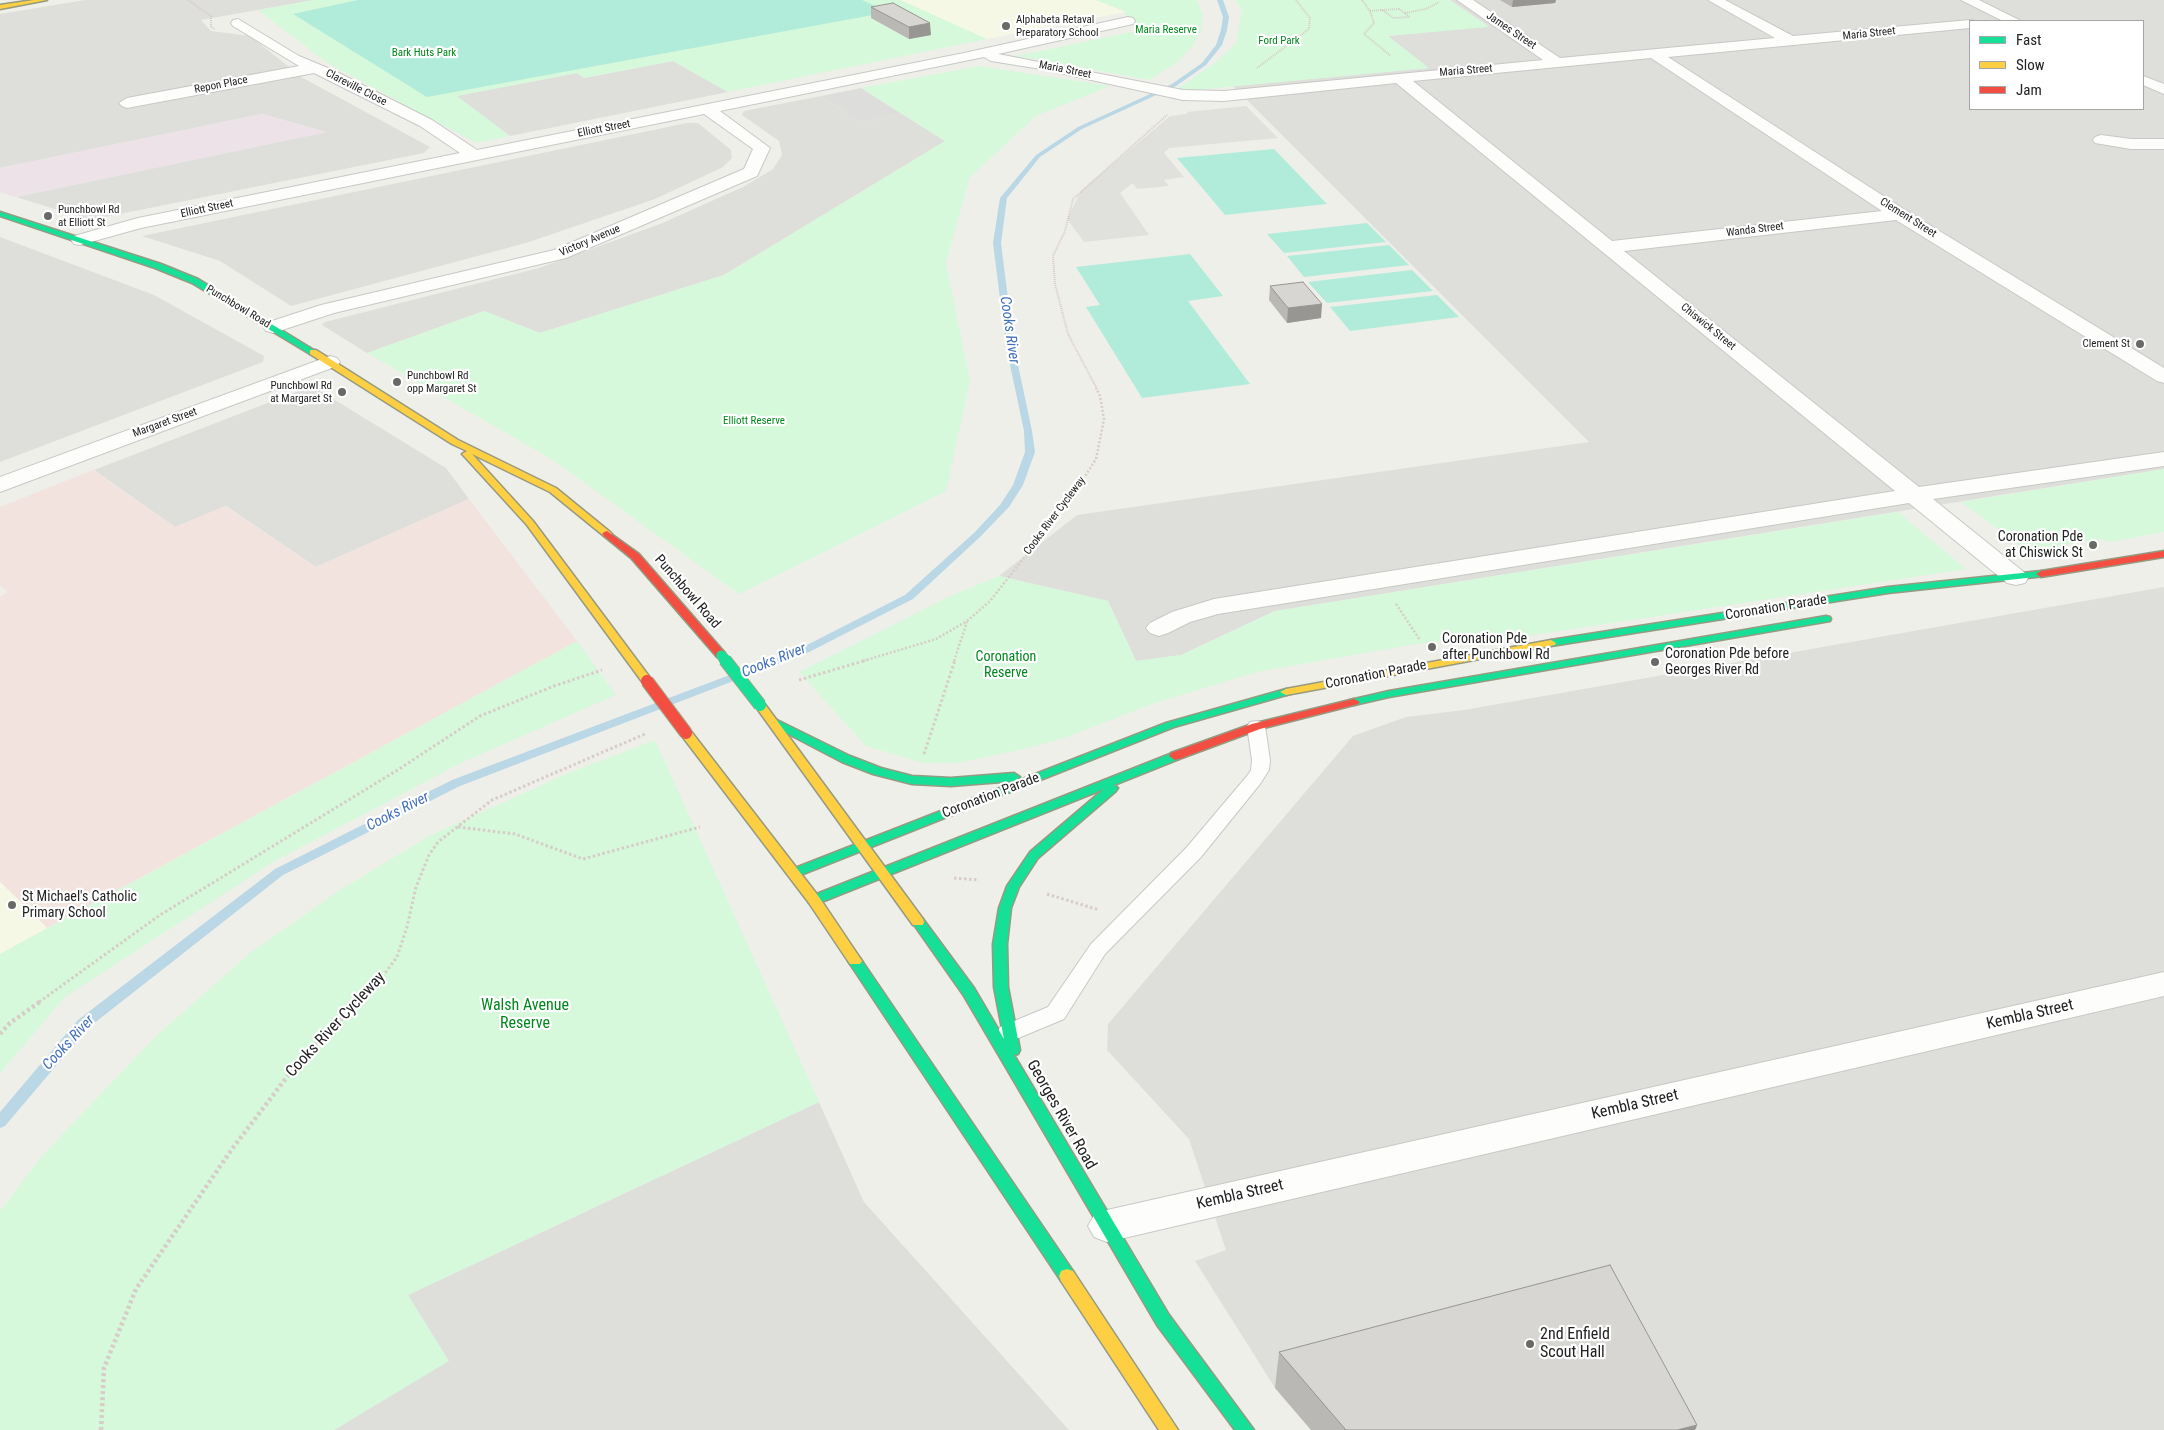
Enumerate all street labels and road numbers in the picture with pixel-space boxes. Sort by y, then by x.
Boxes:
street label: James Street [1484,9,1538,53]
street label: Maria Street [1842,25,1896,43]
street label: Maria Street [1038,58,1092,82]
street label: Maria Street [1439,62,1493,80]
street label: Clareville Close [323,67,389,109]
street label: Repon Place [193,73,249,97]
street label: Elliott Street [577,117,631,141]
street label: Clement Street [1877,195,1939,241]
street label: Elliott Street [180,197,234,221]
street label: Wanda Street [1725,220,1785,240]
street label: Victory Avenue [558,222,622,260]
street label: Punchbowl Road [204,283,272,331]
street label: Chiswick Street [1678,301,1738,353]
street label: Margaret Street [131,405,199,441]
street label: Cooks River Cycleway [1021,474,1089,558]
street label: Punchbowl Road [650,552,724,632]
street label: Coronation Parade [1724,592,1828,624]
street label: Coronation Parade [1324,657,1428,693]
street label: Coronation Parade [940,770,1042,822]
street label: Cooks River Cycleway [282,968,390,1082]
street label: Kembla Street [1985,996,2075,1034]
street label: Georges River Road [1022,1057,1100,1173]
street label: Kembla Street [1590,1086,1680,1124]
street label: Kembla Street [1195,1176,1285,1214]

